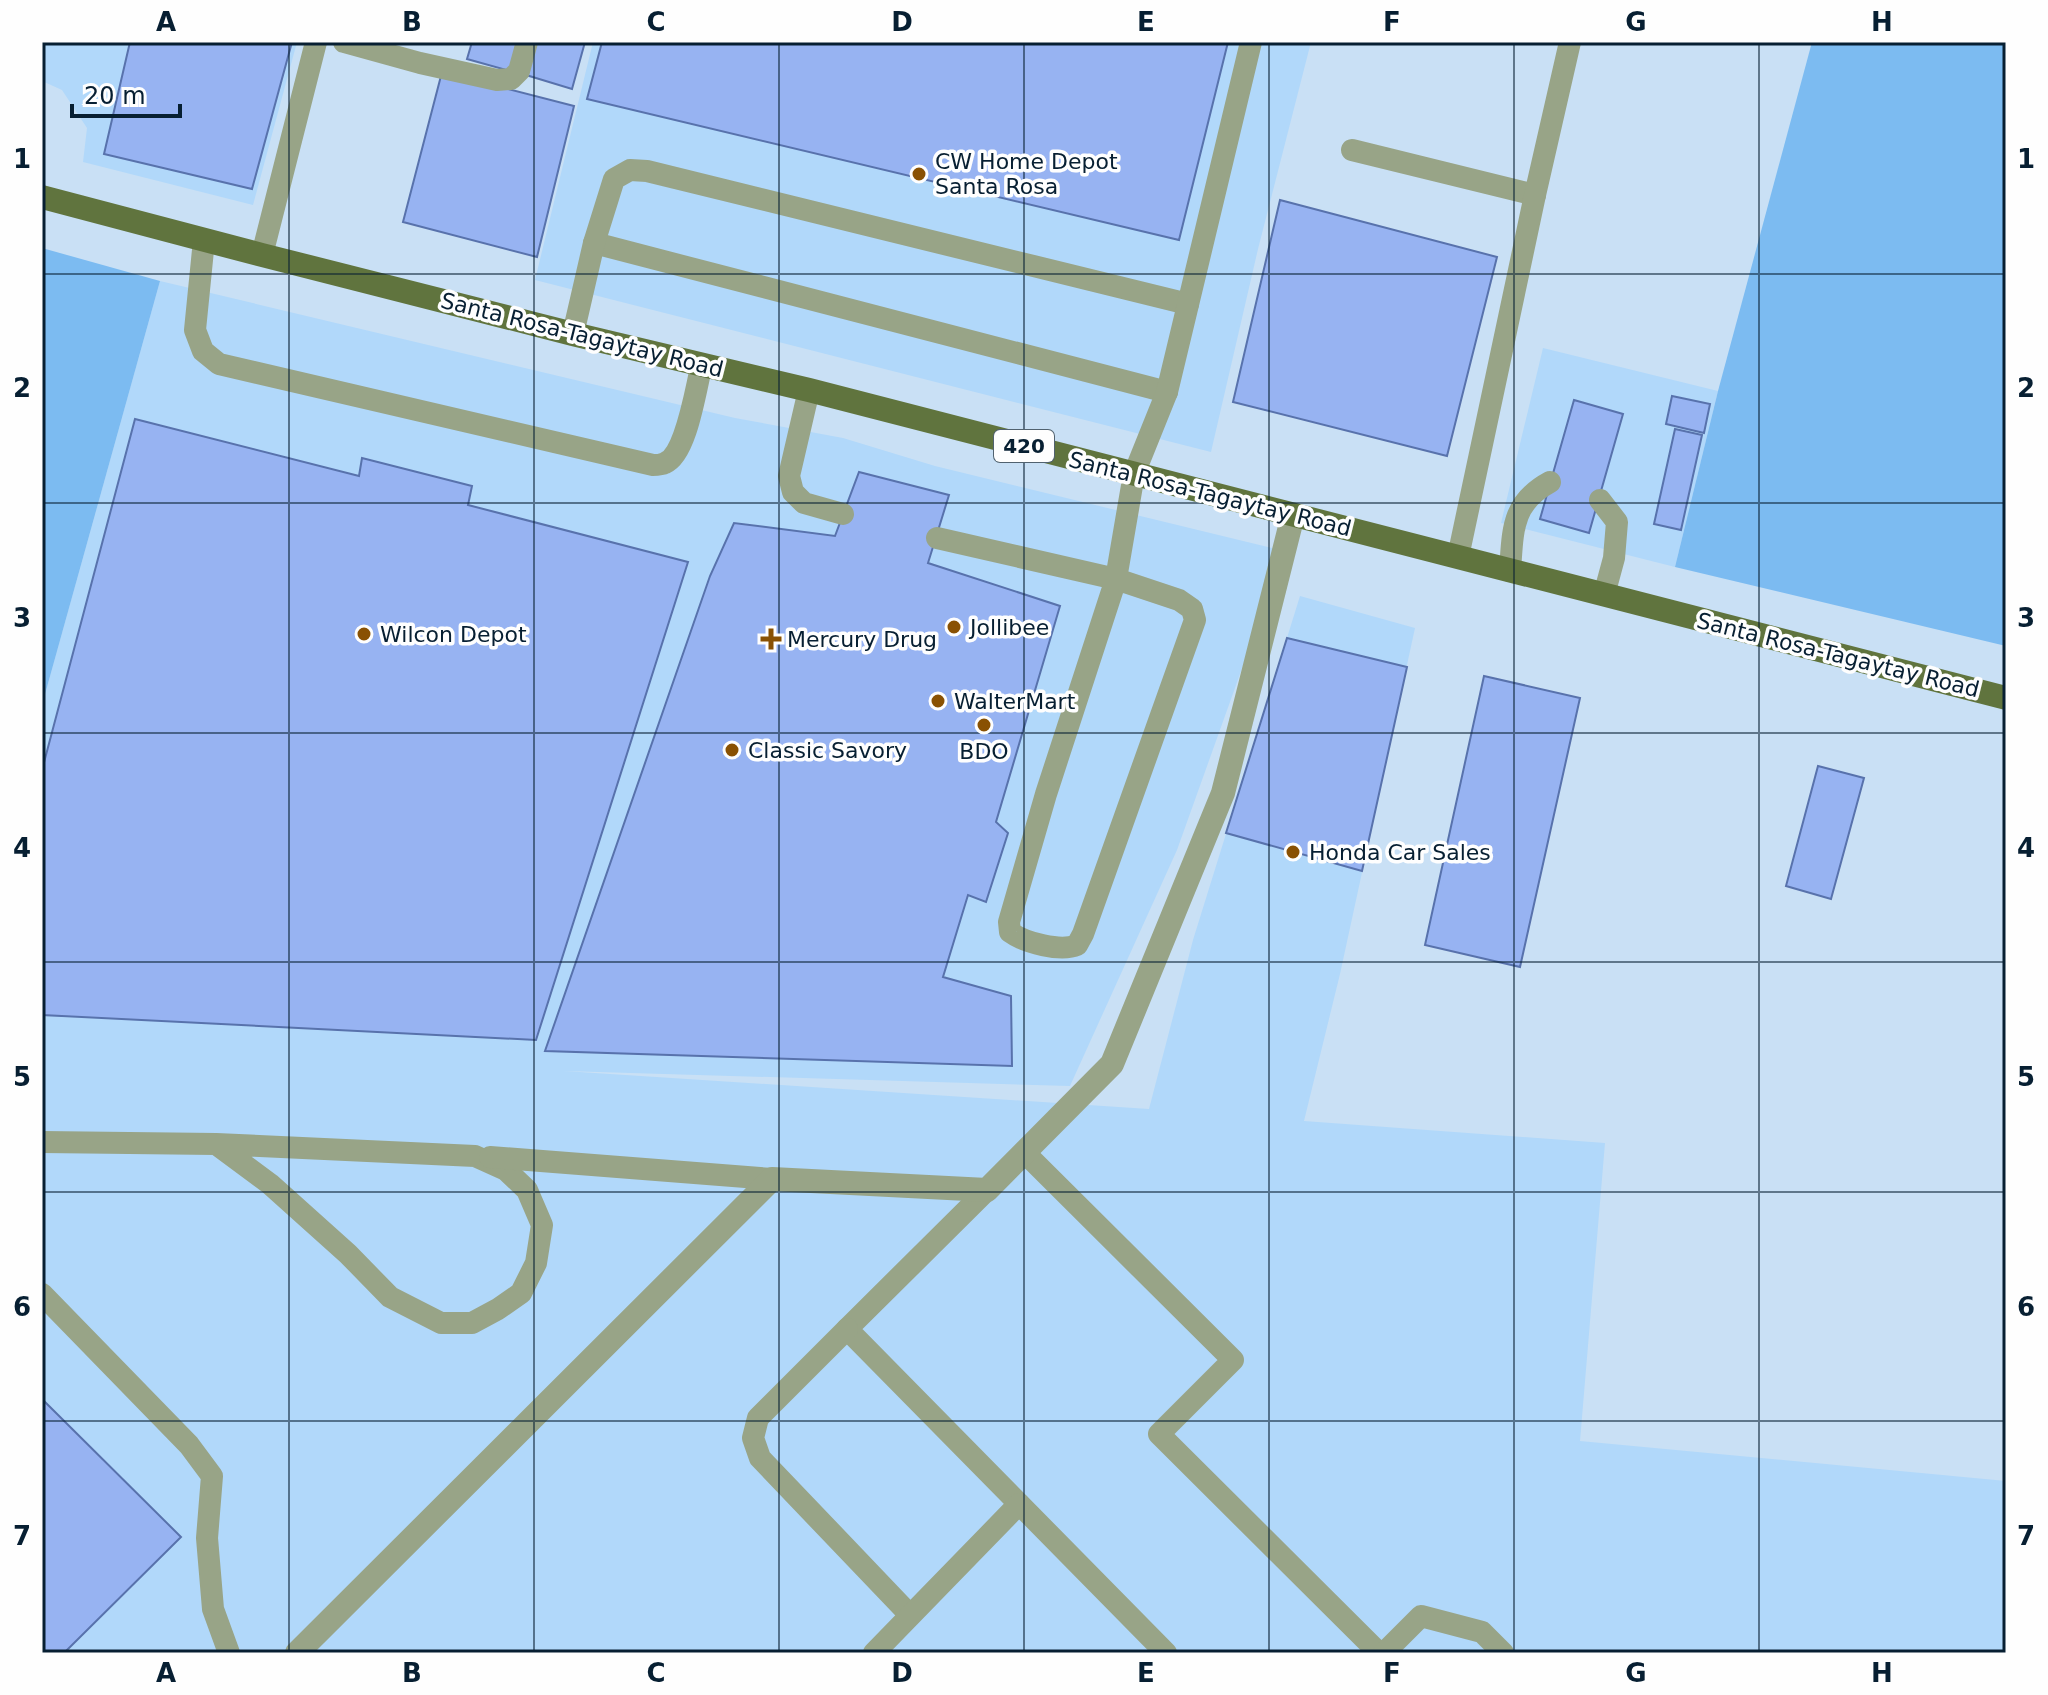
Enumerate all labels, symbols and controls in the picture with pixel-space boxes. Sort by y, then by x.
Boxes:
text: A [156,7,176,37]
text: B [402,7,422,37]
text: C [646,7,666,37]
text: D [891,7,913,37]
text: E [1137,7,1155,37]
text: F [1383,7,1401,37]
text: G [1625,7,1647,37]
text: H [1871,7,1893,37]
scale bar [72,68,180,118]
text: 20 m [84,82,146,110]
text: 1 [13,144,31,174]
text: 1 [2017,144,2035,174]
place label: CW Home Depot Santa Rosa [935,149,1118,199]
marker: CW Home Depot Santa Rosa [910,165,928,183]
street label: Santa Rosa-Tagaytay Road [438,288,726,382]
text: 2 [13,373,31,403]
text: 2 [2017,373,2035,403]
road number: 420 [994,430,1054,462]
street label: Santa Rosa-Tagaytay Road [1066,447,1354,541]
text: 3 [13,603,31,633]
text: 3 [2017,603,2035,633]
street label: Santa Rosa-Tagaytay Road [1694,608,1982,702]
place label: Jollibee [968,615,1049,640]
marker: Jollibee [945,618,963,636]
place label: Wilcon Depot [380,622,527,647]
marker: Wilcon Depot [355,625,373,643]
place label: Mercury Drug [787,627,937,652]
marker: Mercury Drug [762,630,780,648]
place label: WalterMart [954,689,1076,714]
marker: WalterMart [929,692,947,710]
marker: BDO [975,716,993,734]
place label: Classic Savory [748,738,907,763]
place label: BDO [959,739,1009,764]
marker: Classic Savory [723,741,741,759]
text: 4 [13,833,31,863]
text: 4 [2017,833,2035,863]
place label: Honda Car Sales [1309,840,1491,865]
marker: Honda Car Sales [1284,843,1302,861]
text: 5 [13,1062,31,1092]
text: 5 [2017,1062,2035,1092]
text: 6 [13,1292,31,1322]
text: 6 [2017,1292,2035,1322]
text: 7 [13,1521,31,1551]
text: 7 [2017,1521,2035,1551]
text: A [156,1658,176,1688]
text: B [402,1658,422,1688]
text: C [646,1658,666,1688]
text: D [891,1658,913,1688]
text: E [1137,1658,1155,1688]
text: F [1383,1658,1401,1688]
text: G [1625,1658,1647,1688]
text: H [1871,1658,1893,1688]

